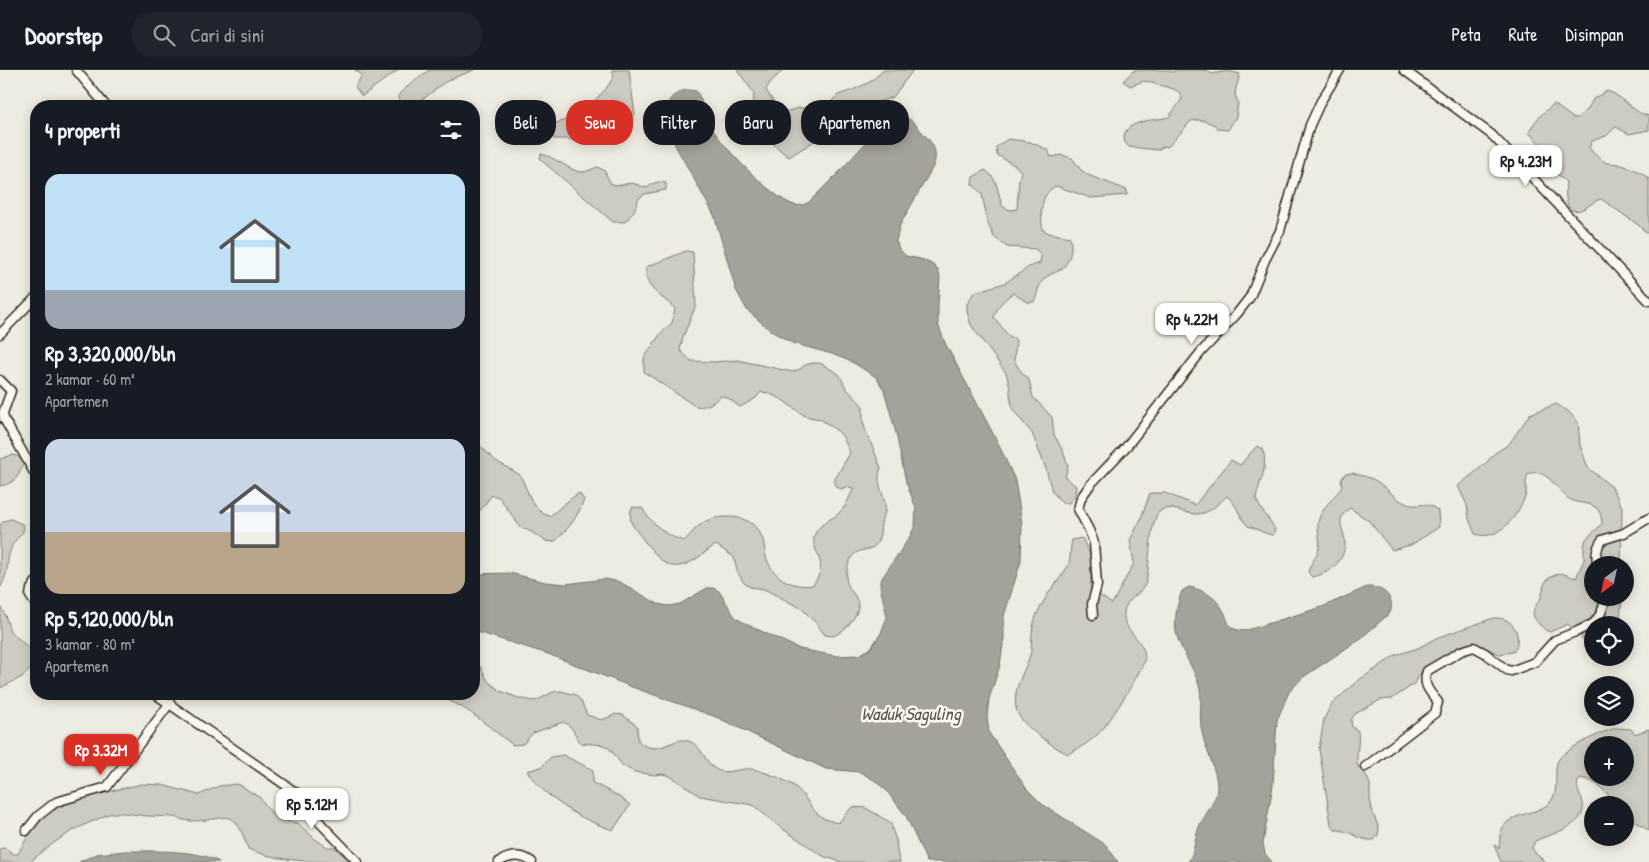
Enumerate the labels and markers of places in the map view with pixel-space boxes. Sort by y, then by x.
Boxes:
pin: Rp 4.23M [1474,144,1578,187]
pin: Rp 4.22M [1140,302,1244,345]
pin: Rp 3.32M [49,734,153,776]
pin: Rp 5.12M [260,788,364,830]

